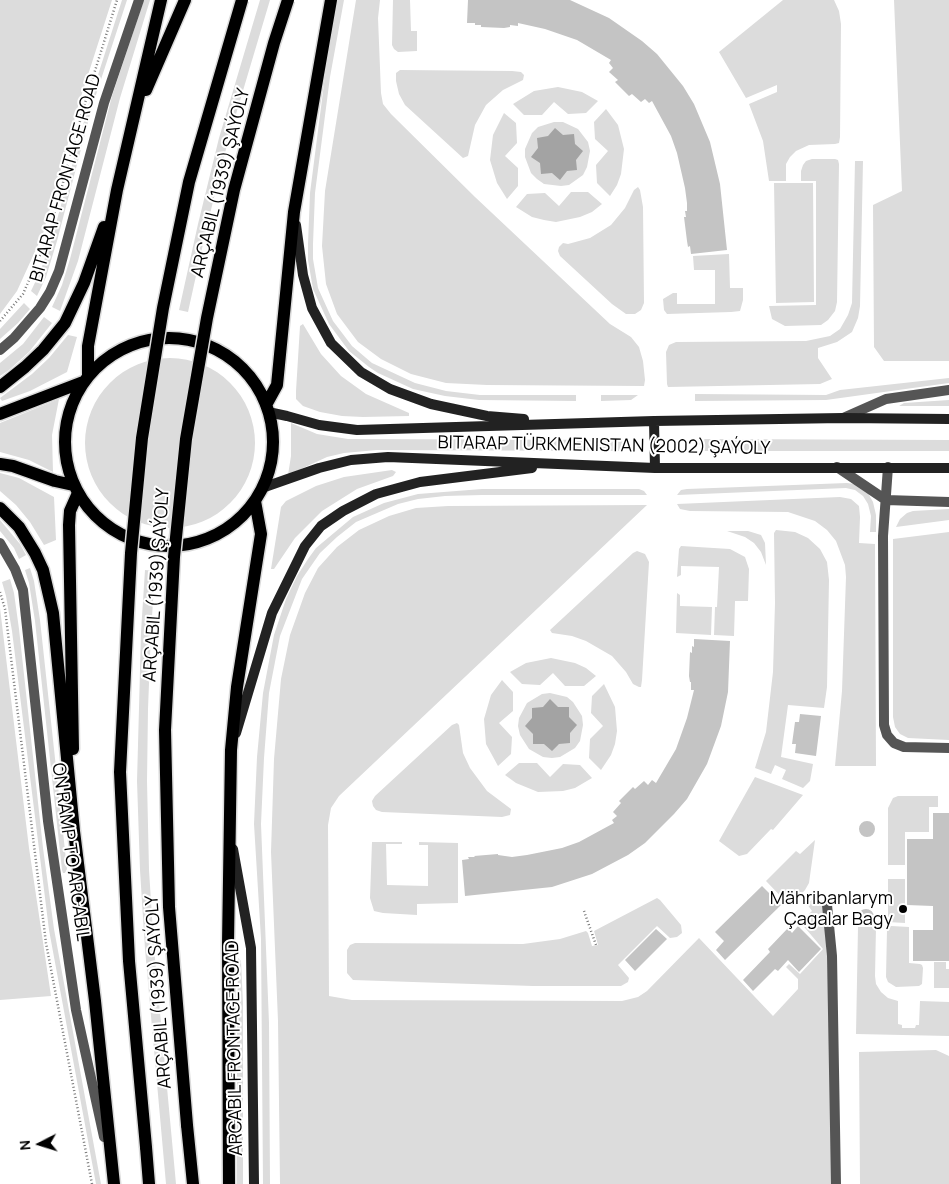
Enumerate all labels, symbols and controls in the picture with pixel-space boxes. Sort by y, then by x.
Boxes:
street label: BITARAP FRONTAGE ROAD [26,71,106,285]
street label: ARÇABIL (1939) ŞAÝOLY [187,86,255,280]
street label: BITARAP TÜRKMENISTAN (2002) ŞAÝOLY [437,432,771,460]
street label: ARÇABIL (1939) ŞAÝOLY [139,487,175,683]
street label: ON RAMP TO ARCABIL [47,762,93,942]
place label: Mähribanlarym Çagalar Bagy [770,888,893,931]
street label: ARÇABIL (1939) ŞAÝOLY [141,894,177,1090]
marker: Mähribanlarym Çagalar Bagy [897,903,909,915]
street label: ARCABIL FRONTAGE ROAD [222,940,248,1156]
north arrow [15,1119,65,1169]
text: N [15,1140,34,1151]

